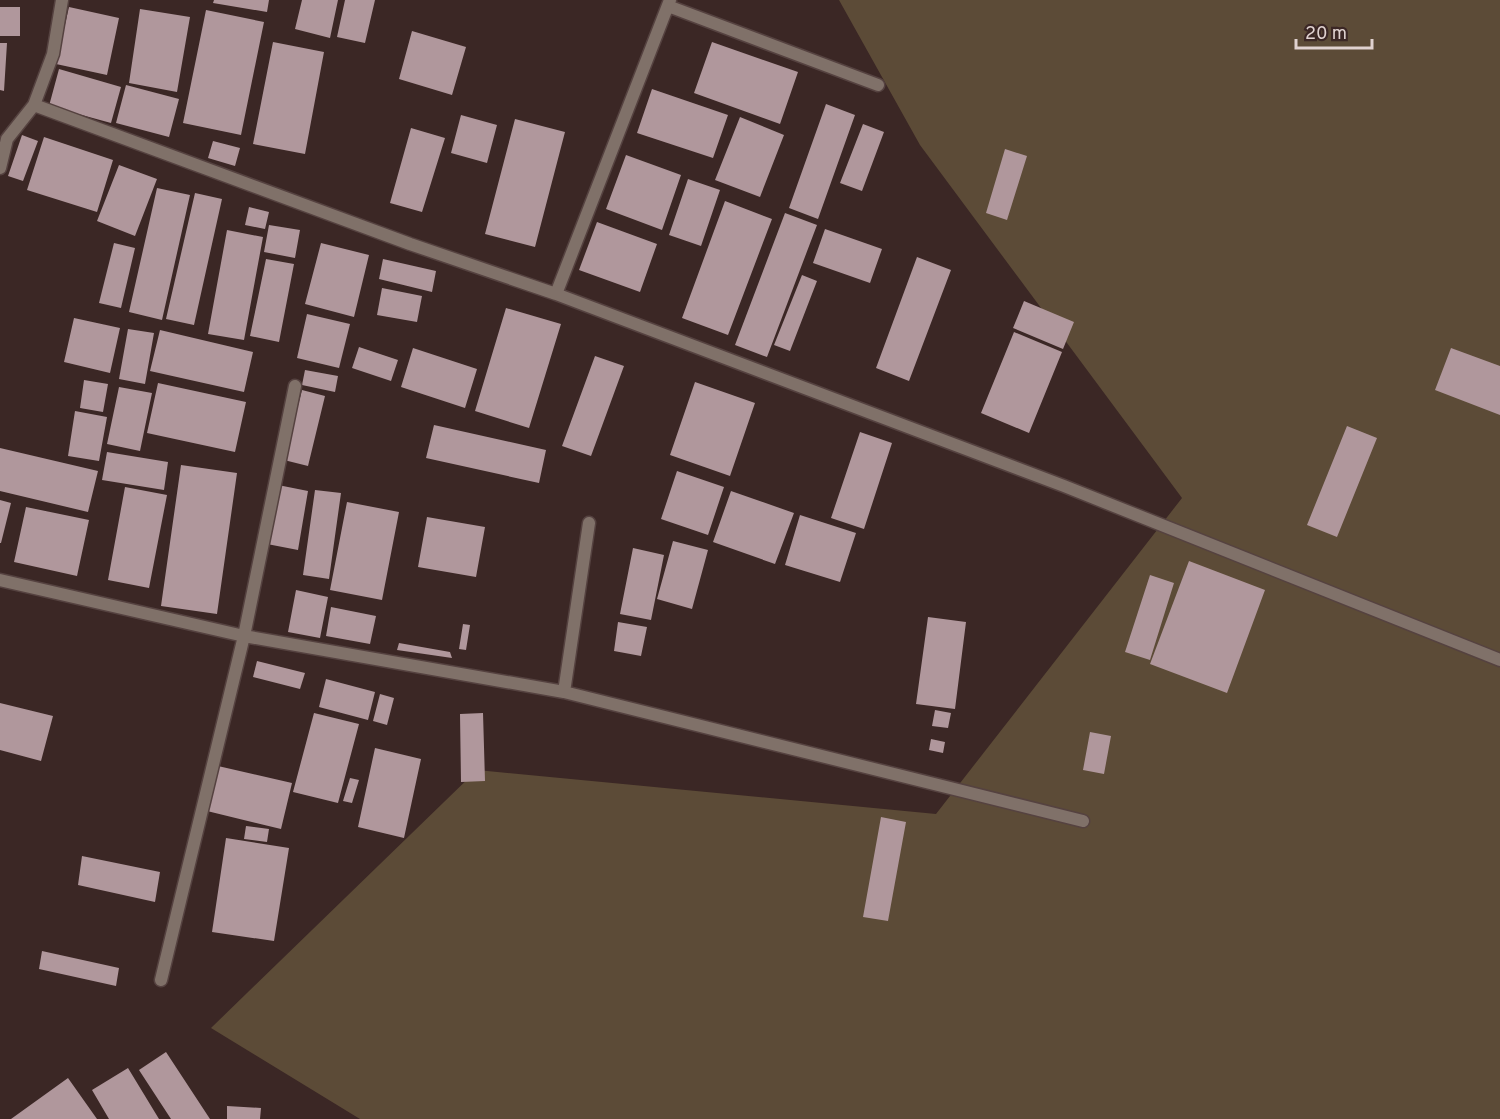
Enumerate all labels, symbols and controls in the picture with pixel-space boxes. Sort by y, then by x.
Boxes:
scale bar [1296,12,1372,50]
text: 20 m [1305,23,1347,46]

